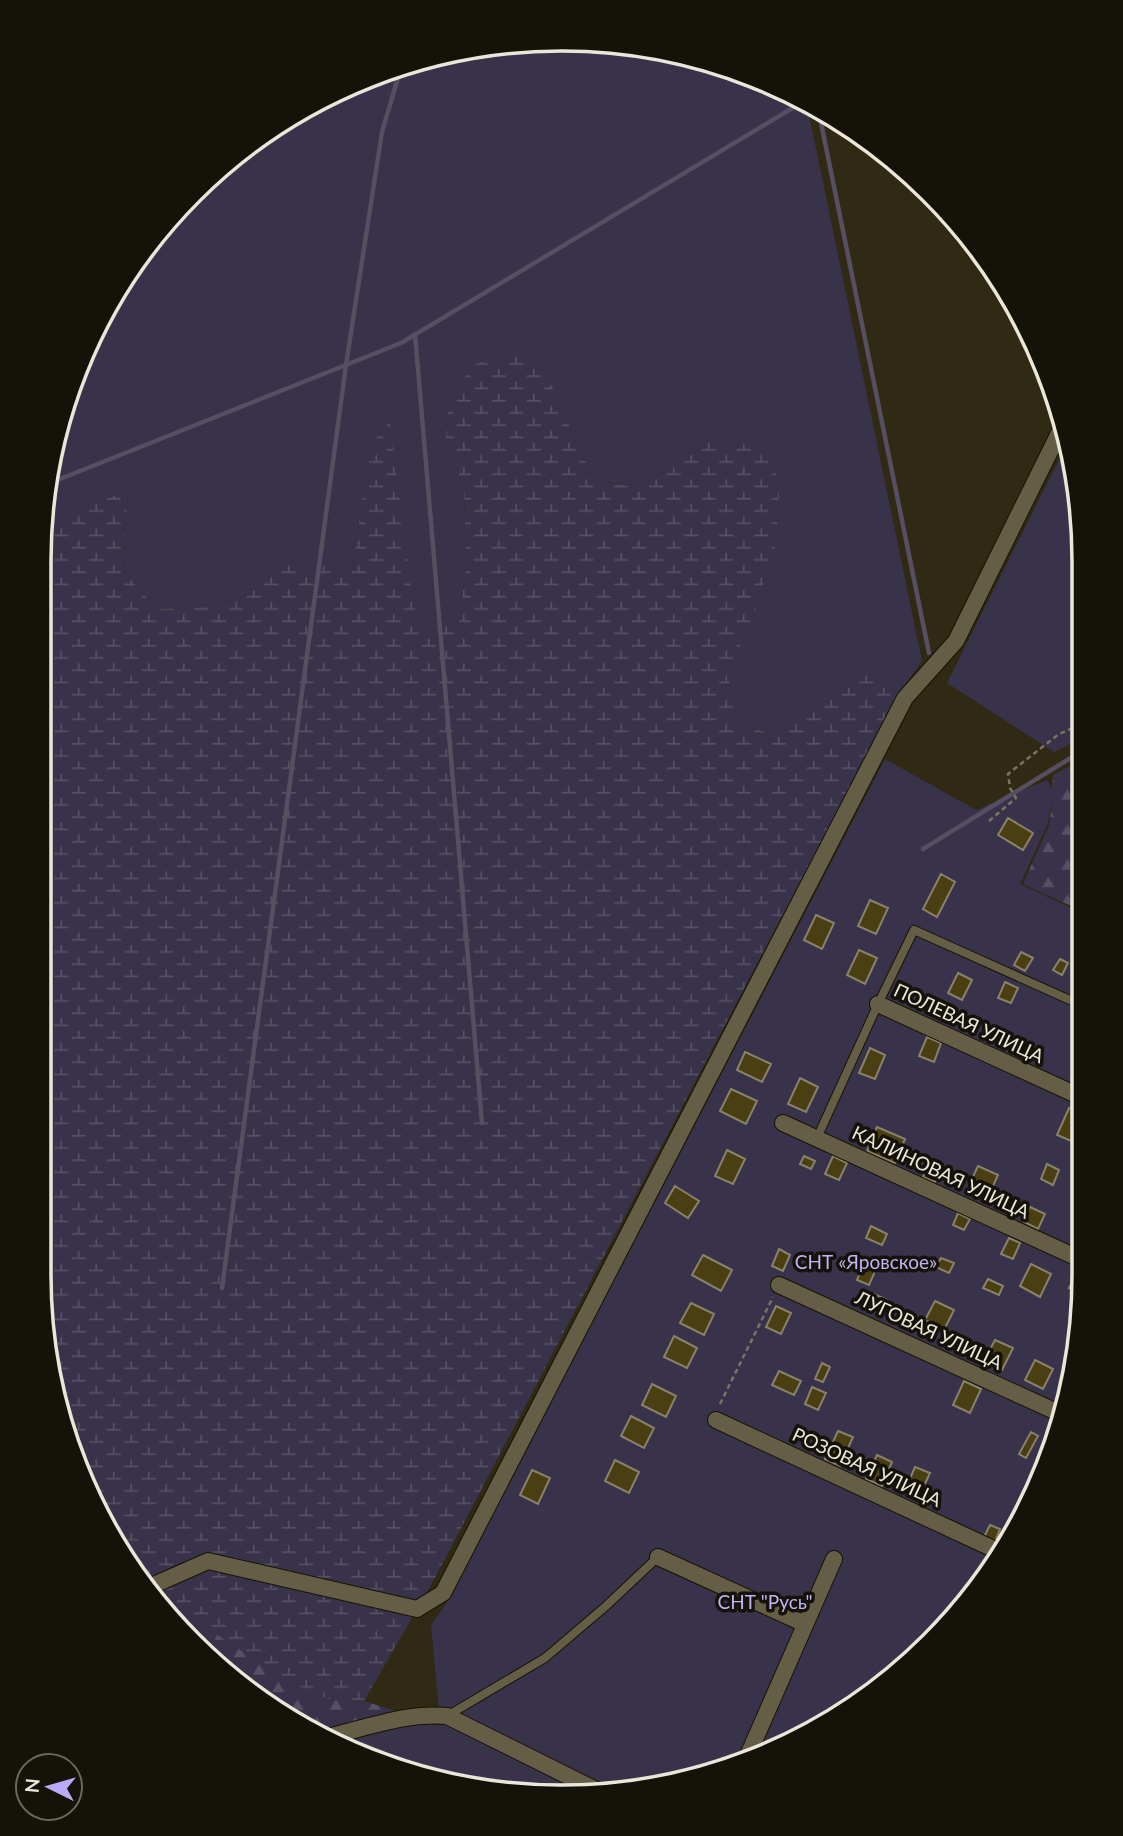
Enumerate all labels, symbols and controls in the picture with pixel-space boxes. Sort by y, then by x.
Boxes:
street label: ПОЛЕВАЯ УЛИЦА [891,978,1048,1067]
street label: КАЛИНОВАЯ УЛИЦА [849,1120,1034,1223]
park label: СНТ «Яровское» [795,1250,937,1273]
street label: ЛУГОВАЯ УЛИЦА [851,1285,1007,1374]
street label: РОЗОВАЯ УЛИЦА [789,1422,945,1511]
park label: СНТ "Русь" [717,1590,813,1613]
north arrow [14,1752,84,1822]
text: N [19,1777,44,1794]

